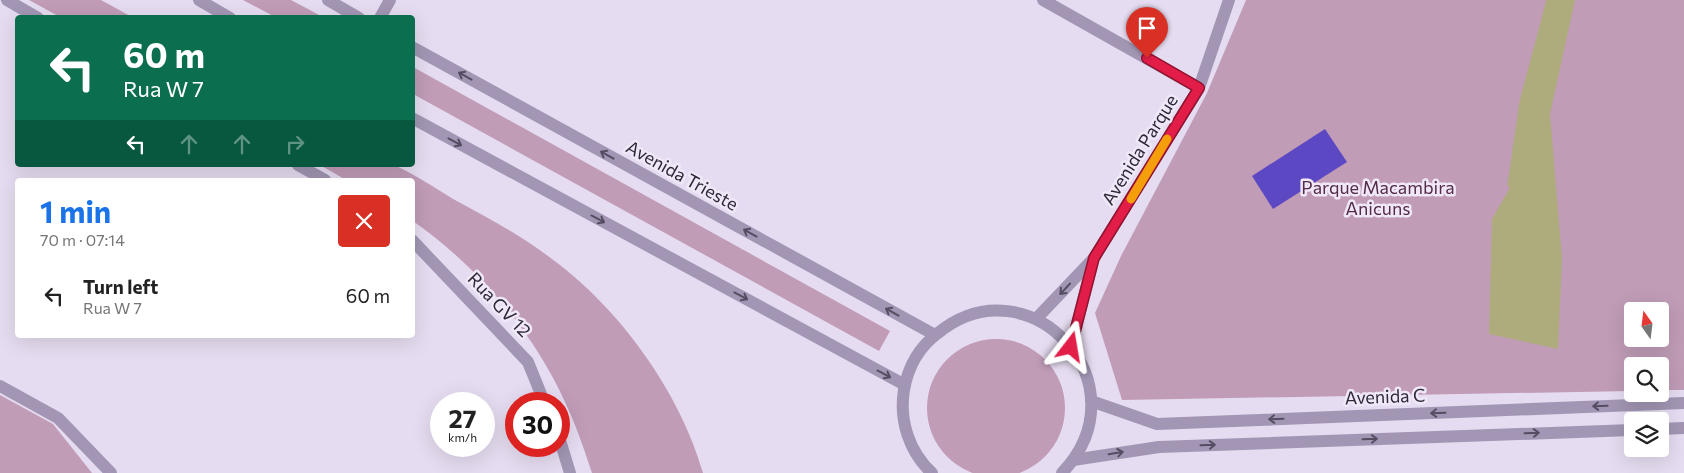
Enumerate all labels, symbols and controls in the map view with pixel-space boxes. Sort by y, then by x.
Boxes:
pin [1126,7,1168,58]
icon: arrive [1133,14,1161,42]
text: 60 m [123,32,205,75]
icon: left [40,35,105,100]
one-way arrow [458,71,473,80]
text: Rua W 7 [123,75,204,102]
street label: Avenida Parque [1096,90,1182,209]
icon: left [122,130,150,158]
icon: ahead [175,130,203,158]
icon: ahead [228,130,256,158]
icon: right [281,130,309,158]
street label: Avenida Trieste [623,135,742,215]
one-way arrow [448,137,462,147]
one-way arrow [601,149,615,159]
park label: Parque Macambira Anicuns [1301,176,1455,219]
text: 1 min [40,192,111,229]
button: close [338,195,390,247]
one-way arrow [591,214,606,224]
one-way arrow [742,228,757,238]
text: 70 m · 07:14 [40,230,125,249]
street label: Rua GV 12 [463,267,536,341]
text: Turn left [83,275,158,298]
icon: left [40,282,68,310]
one-way arrow [1059,283,1071,295]
text: 60 m [346,284,390,307]
one-way arrow [733,292,748,302]
text: Rua W 7 [83,298,142,317]
north arrow [1624,302,1669,348]
map controls [1624,302,1669,457]
one-way arrow [885,306,899,316]
position arrow [1044,320,1096,372]
button: search [1624,357,1669,402]
one-way arrow [876,370,891,379]
street label: Avenida C [1344,384,1426,408]
speed limit sign: 30 [505,392,570,457]
one-way arrow [1593,402,1609,411]
text: 27 [449,403,476,433]
one-way arrow [1430,408,1446,417]
button: layers [1624,412,1669,457]
one-way arrow [1268,414,1284,424]
one-way arrow [1524,429,1540,438]
text: km/h [448,430,477,444]
one-way arrow [1362,435,1378,444]
one-way arrow [1199,441,1215,450]
one-way arrow [1108,448,1124,458]

